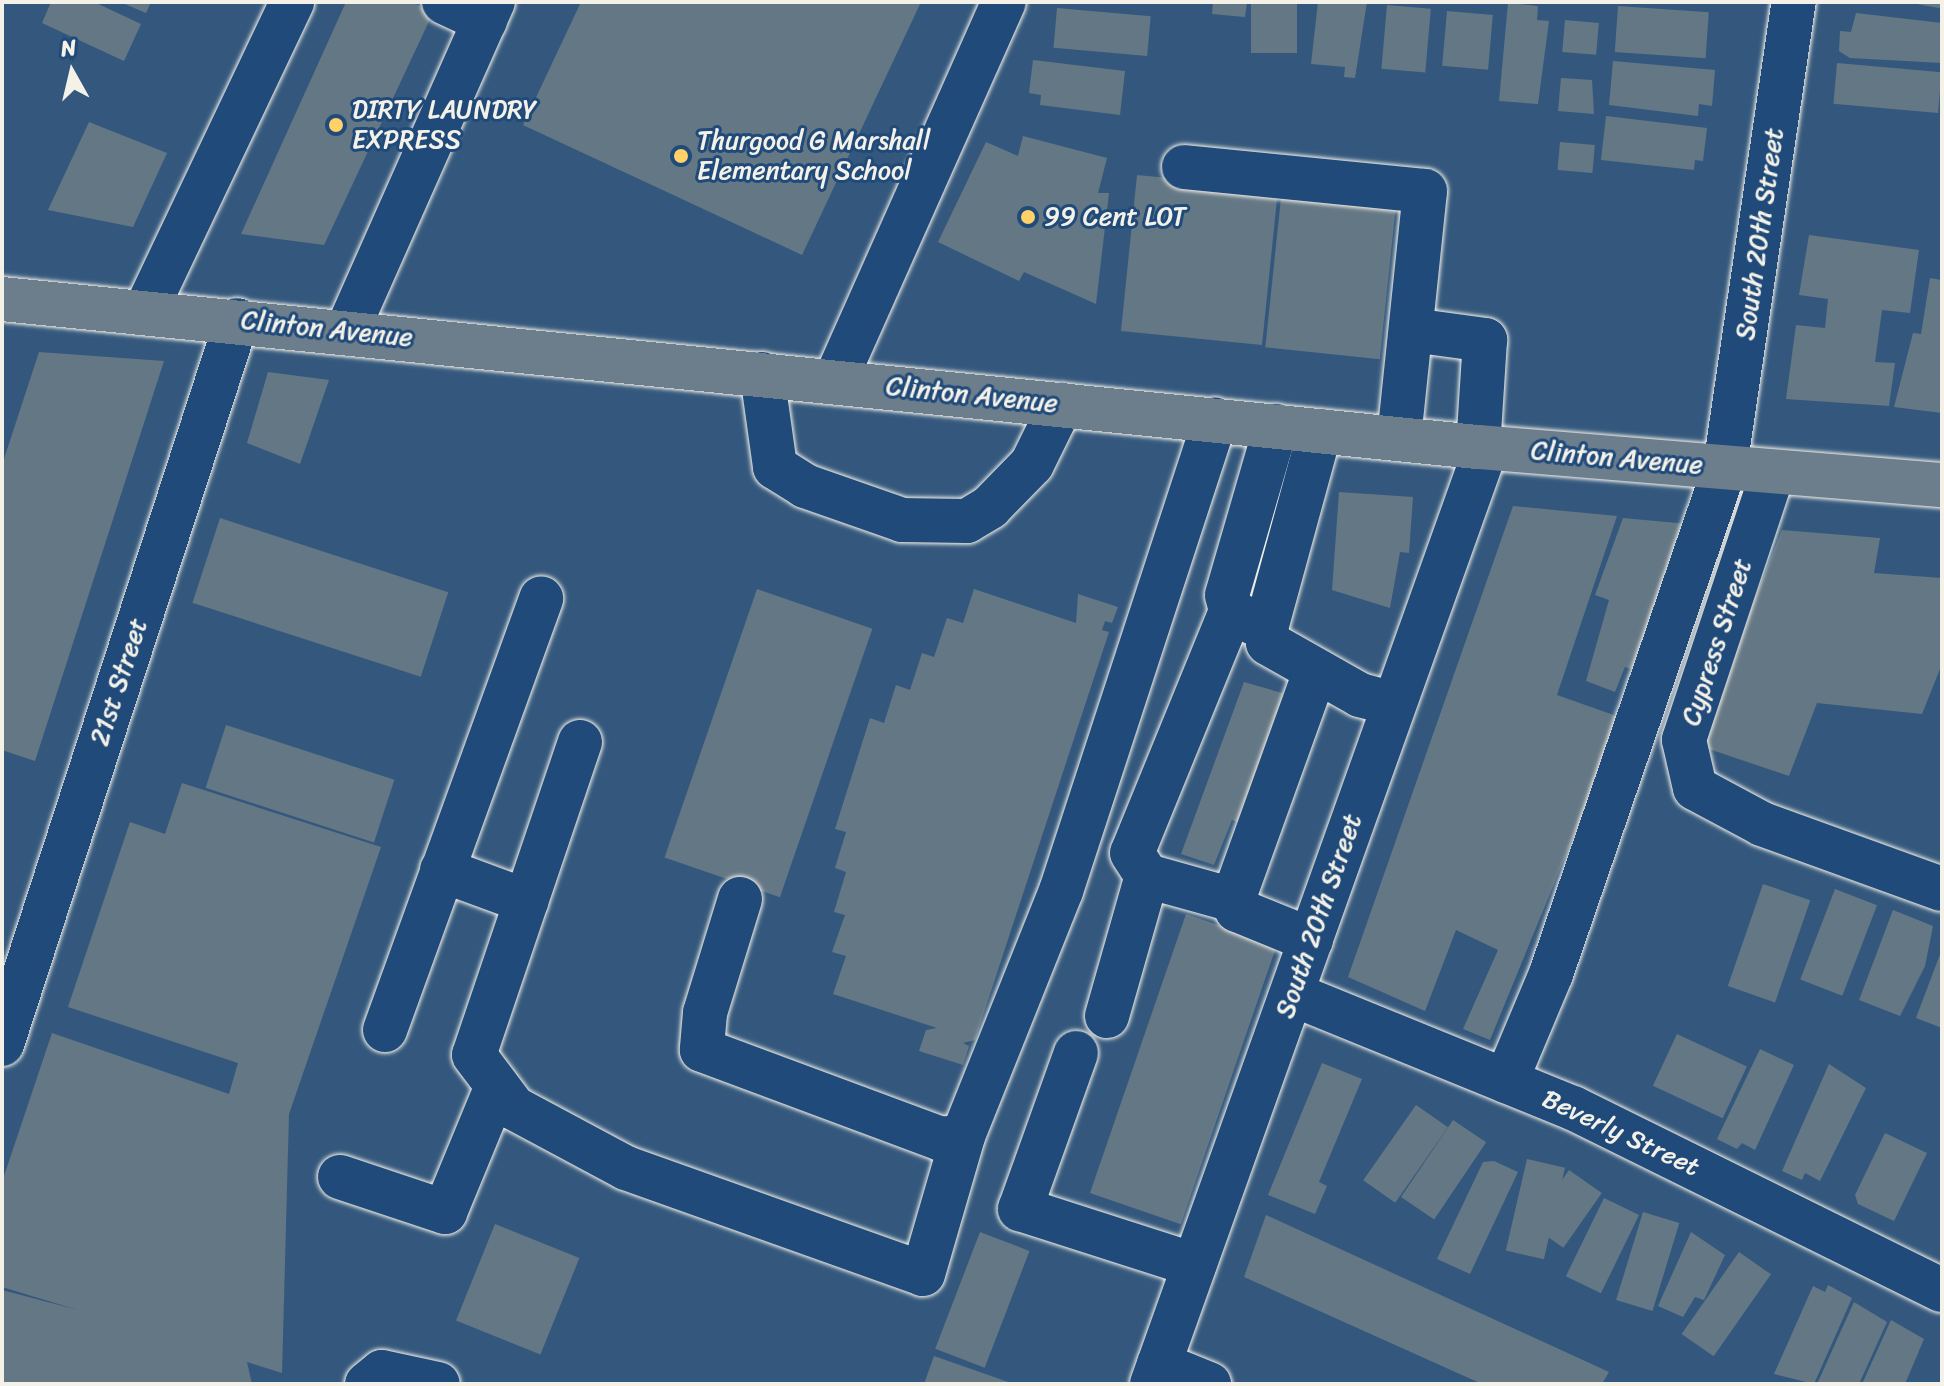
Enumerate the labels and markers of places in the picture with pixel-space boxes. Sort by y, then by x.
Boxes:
place label: DIRTY LAUNDRY EXPRESS [352,94,538,156]
marker: DIRTY LAUNDRY EXPRESS [327,116,345,134]
place label: Thurgood G Marshall Elementary School [697,125,931,186]
marker: Thurgood G Marshall Elementary School [672,147,690,165]
place label: 99 Cent LOT [1044,201,1187,233]
marker: 99 Cent LOT [1019,208,1037,226]

